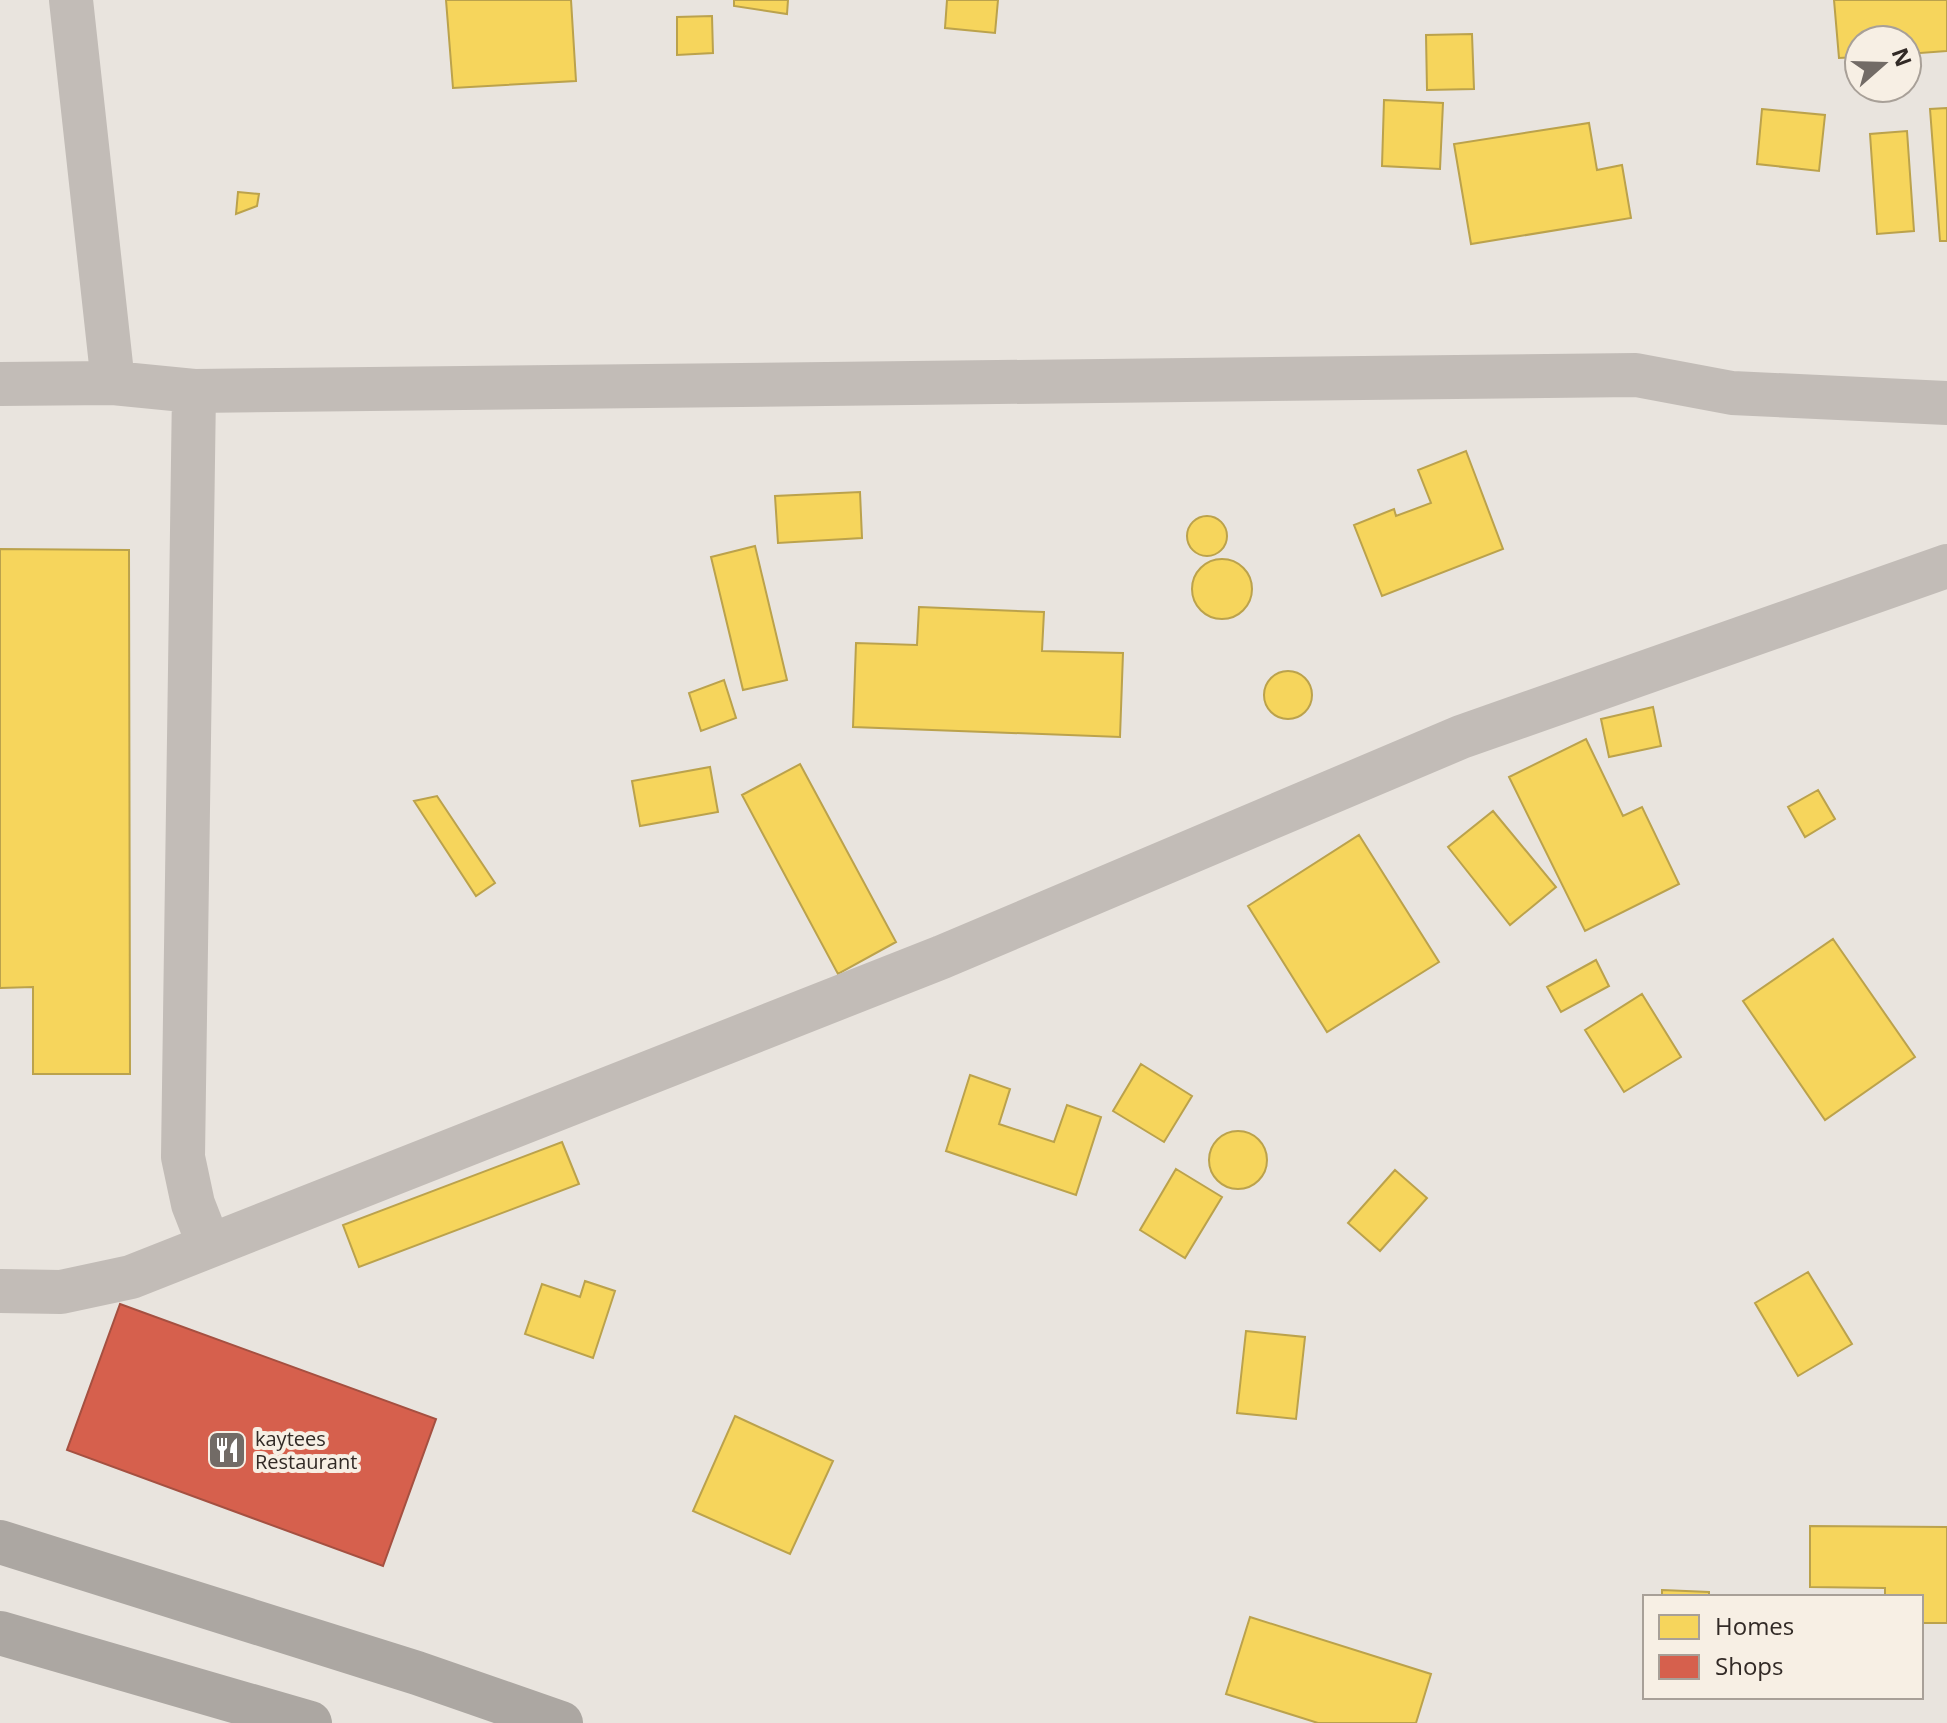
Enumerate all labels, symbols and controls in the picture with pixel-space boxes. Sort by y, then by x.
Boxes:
north arrow [1843,24,1923,104]
text: N [1886,43,1920,70]
place label: kaytees Restaurant [255,1425,357,1475]
restaurant icon: kaytees Restaurant [206,1429,248,1471]
legend [1643,1595,1923,1699]
text: Homes [1715,1609,1794,1642]
text: Shops [1715,1649,1783,1682]

